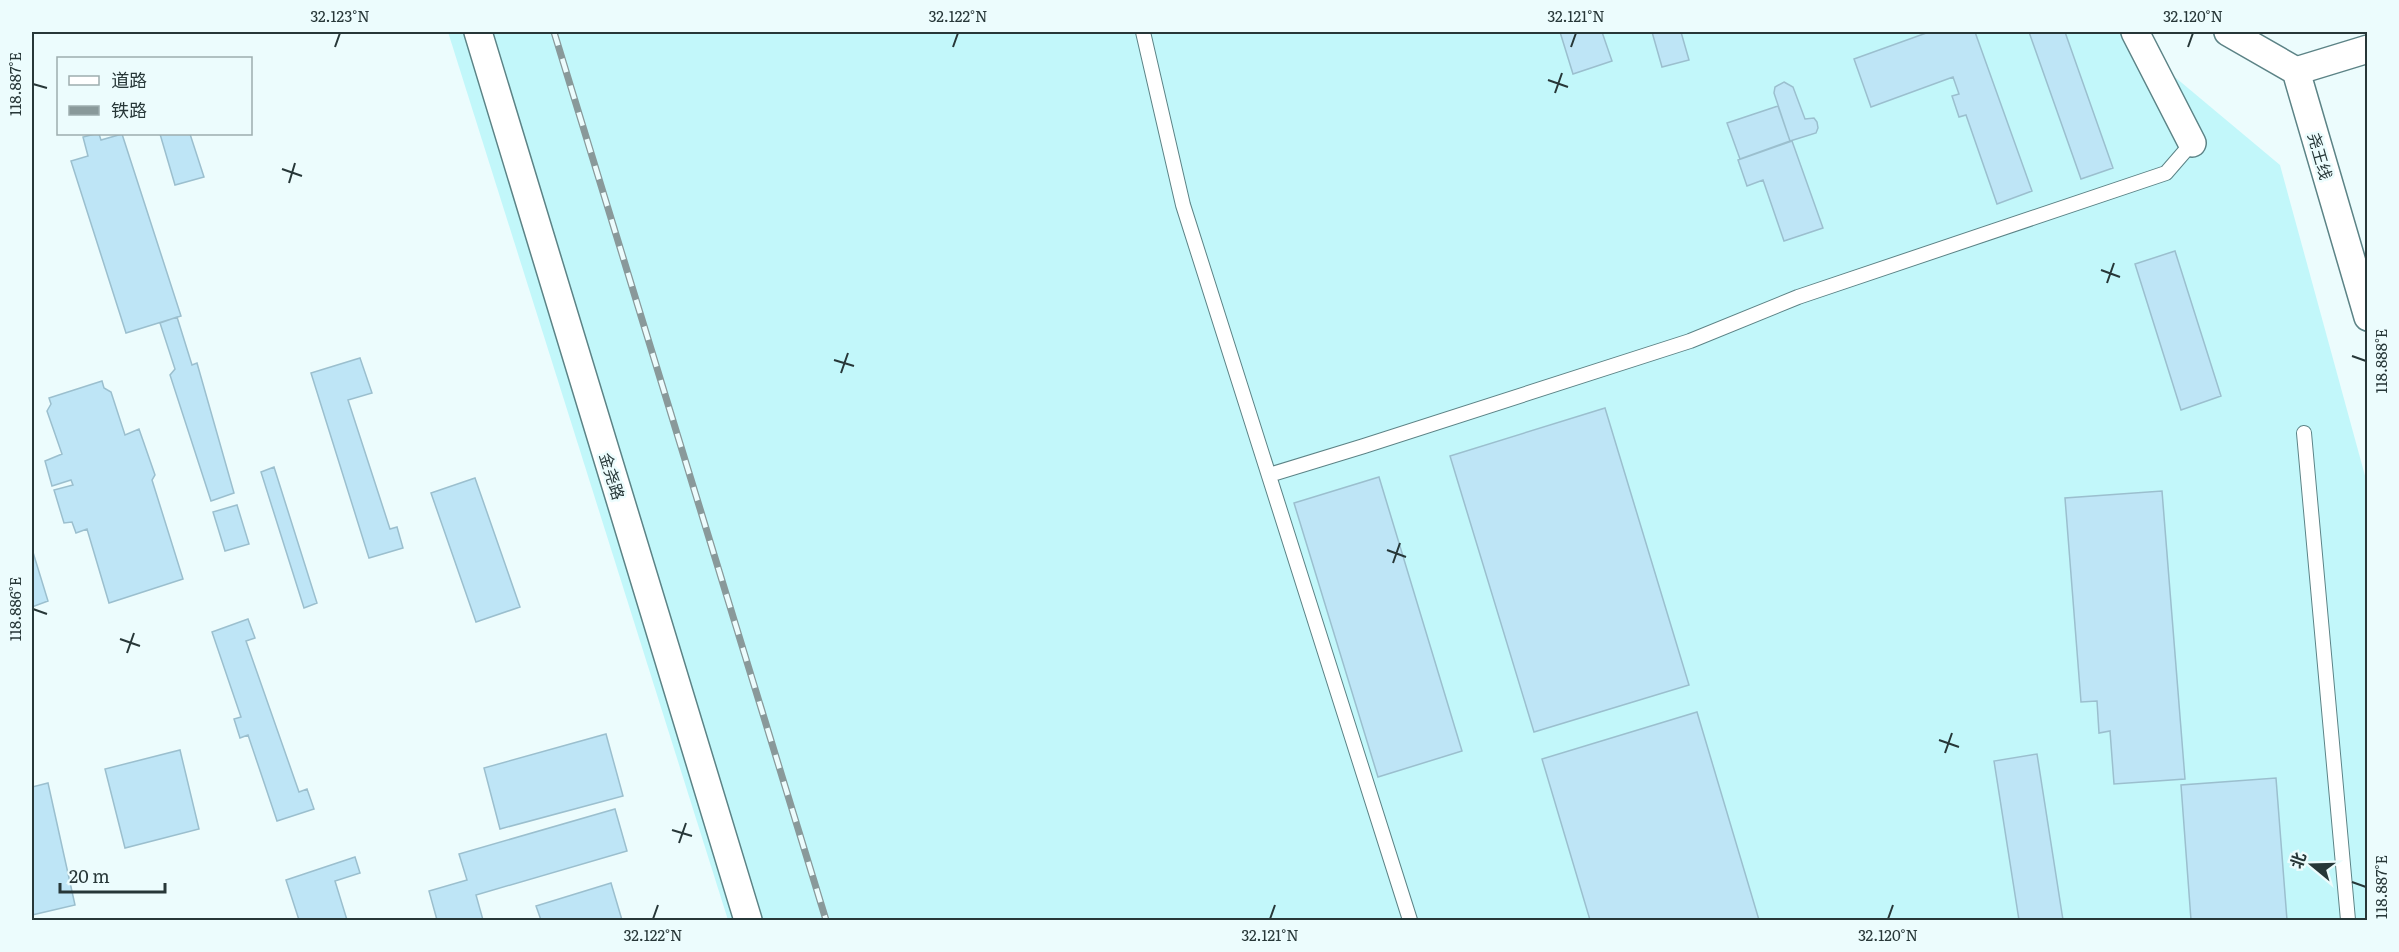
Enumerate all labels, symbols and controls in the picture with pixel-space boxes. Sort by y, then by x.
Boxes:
text: 32.123°N [310,4,370,27]
text: 32.122°N [928,4,988,27]
text: 32.121°N [1547,4,1605,27]
text: 32.120°N [2163,4,2223,27]
text: 118.887°E [3,52,26,116]
legend [57,57,252,135]
text: 道路 [111,66,147,93]
text: 铁路 [111,96,147,123]
street label: 尧王线 [2303,130,2339,182]
text: 118.888°E [2369,329,2392,393]
street label: 金尧路 [595,450,631,502]
text: 118.886°E [3,577,26,641]
north arrow [2282,835,2342,895]
text: 北 [2283,848,2311,871]
text: 118.887°E [2369,855,2392,919]
scale bar [60,856,165,894]
text: 20 m [69,862,110,889]
text: 32.122°N [623,923,683,946]
text: 32.121°N [1241,923,1299,946]
text: 32.120°N [1858,923,1918,946]

